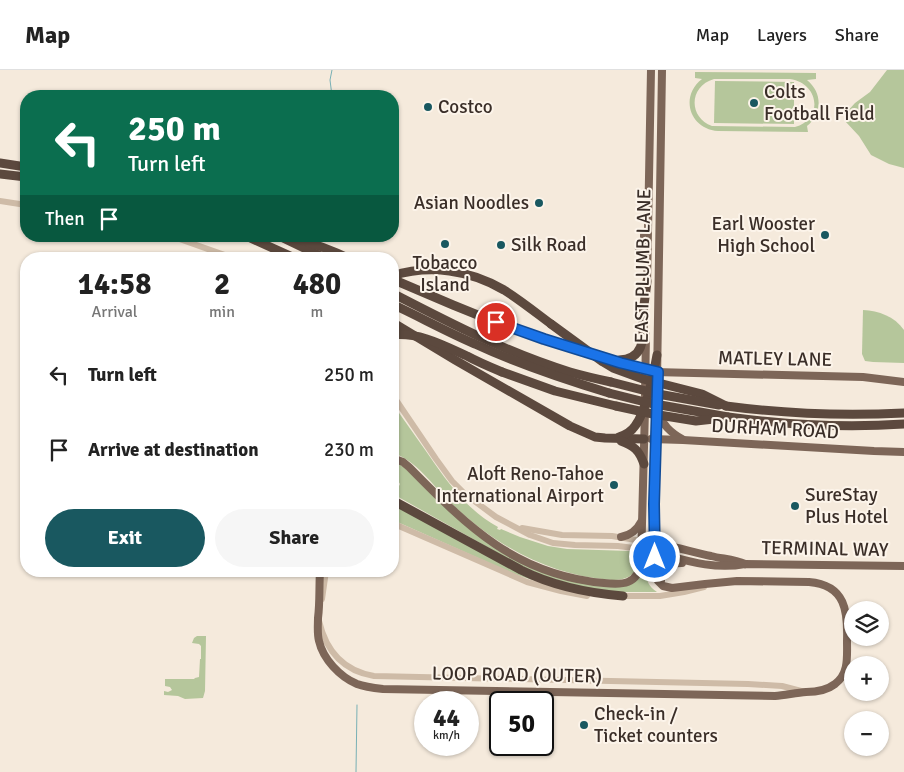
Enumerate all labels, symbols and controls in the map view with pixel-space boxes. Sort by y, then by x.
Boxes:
text: Map [25,20,70,50]
text: Map [696,24,729,46]
text: Layers [757,24,807,46]
text: Share [835,24,879,46]
place label: Colts Football Field [764,80,875,126]
place label: Costco [438,95,493,119]
marker: Colts Football Field [748,97,760,109]
marker: Costco [422,101,434,113]
text: 250 m [128,107,221,150]
icon: left [45,110,110,175]
text: Turn left [128,150,206,177]
street label: EAST PLUMB LANE [630,188,656,344]
place label: Asian Noodles [414,191,529,215]
marker: Asian Noodles [533,197,545,209]
icon: arrive [95,205,123,233]
text: Then [45,207,85,231]
place label: Earl Wooster High School [712,212,815,258]
marker: Earl Wooster High School [819,229,831,241]
place label: Silk Road [511,233,587,257]
marker: Tobacco Island [439,238,451,250]
marker: Silk Road [495,239,507,251]
place label: Tobacco Island [413,251,478,297]
text: 14:58 [78,266,151,303]
text: 2 [214,266,230,303]
text: 480 [293,266,341,303]
pin [475,301,517,343]
text: Arrival [91,302,138,322]
text: min [209,302,235,322]
text: m [311,302,323,322]
icon: arrive [482,308,510,336]
street label: MATLEY LANE [718,346,832,372]
icon: left [45,361,73,389]
text: Turn left [88,363,157,387]
text: 250 m [324,363,374,387]
street label: DURHAM ROAD [711,414,839,444]
icon: arrive [45,436,73,464]
text: Arrive at destination [88,438,259,462]
text: 230 m [324,438,374,462]
place label: Aloft Reno-Tahoe International Airport [436,462,604,508]
marker: Aloft Reno-Tahoe International Airport [608,479,620,491]
place label: SureStay Plus Hotel [805,483,888,529]
marker: SureStay Plus Hotel [789,500,801,512]
button: Exit [45,509,205,567]
button: Share [215,509,374,567]
position arrow [628,530,680,582]
street label: TERMINAL WAY [761,536,889,562]
map controls [844,601,889,756]
button: layers [844,601,889,646]
button: + [844,656,889,701]
street label: LOOP ROAD (OUTER) [432,662,602,688]
speed limit sign: 50 [489,691,554,756]
text: 44 [433,702,460,733]
place label: Check-in / Ticket counters [594,702,718,748]
button: − [844,711,889,756]
marker: Check-in / Ticket counters [578,719,590,731]
text: km/h [433,728,460,743]

